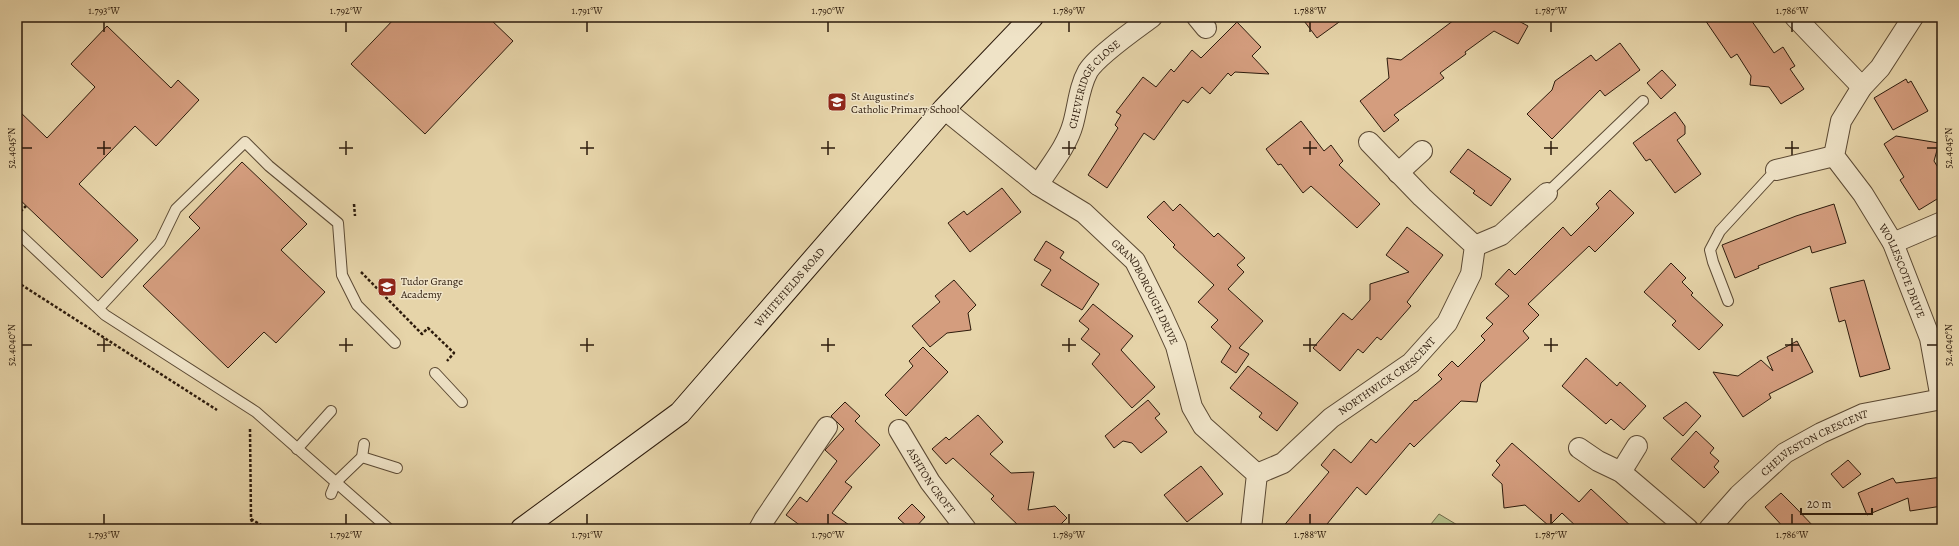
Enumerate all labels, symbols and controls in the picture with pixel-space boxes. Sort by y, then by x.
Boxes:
text: 1.793°W [88,4,121,17]
text: 1.792°W [330,4,363,17]
text: 1.791°W [572,4,603,17]
text: 1.790°W [812,4,845,17]
text: 1.789°W [1053,4,1086,17]
text: 1.788°W [1294,4,1327,17]
text: 1.787°W [1535,4,1568,17]
text: 1.786°W [1776,4,1809,17]
street label: CHEVERIDGE CLOSE [1065,37,1123,131]
place label: St Augustine's Catholic Primary School [851,89,960,117]
school or university icon: St Augustine's Catholic Primary School [826,91,848,113]
text: 52.4045°N [5,128,18,169]
text: 52.4045°N [1942,128,1955,169]
street label: WOLLESCOTE DRIVE [1874,220,1928,320]
street label: GRANDBOROUGH DRIVE [1108,236,1181,347]
street label: WHITEFIELDS ROAD [751,244,829,331]
place label: Tudor Grange Academy [400,274,463,302]
school or university icon: Tudor Grange Academy [376,276,398,298]
text: 52.4040°N [5,324,18,366]
text: 52.4040°N [1942,324,1955,366]
street label: NORTHWICK CRESCENT [1335,334,1439,419]
street label: CHELVESTON CRESCENT [1757,406,1869,480]
street label: ASHTON CROFT [903,444,959,517]
scale bar [1801,490,1872,516]
text: 20 m [1807,496,1831,512]
text: 1.793°W [88,528,121,541]
text: 1.792°W [330,528,363,541]
text: 1.791°W [572,528,603,541]
text: 1.790°W [812,528,845,541]
text: 1.789°W [1053,528,1086,541]
text: 1.788°W [1294,528,1327,541]
text: 1.787°W [1535,528,1568,541]
text: 1.786°W [1776,528,1809,541]

